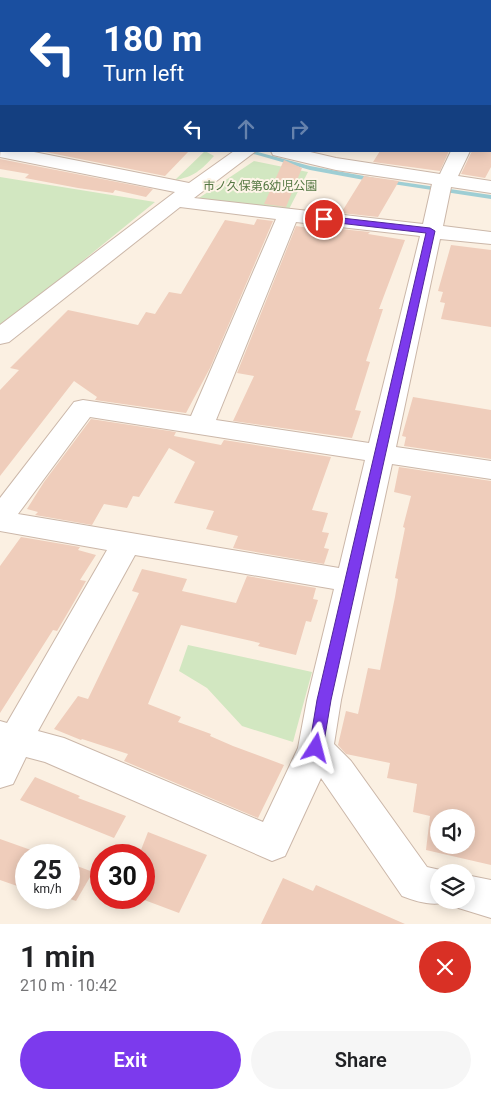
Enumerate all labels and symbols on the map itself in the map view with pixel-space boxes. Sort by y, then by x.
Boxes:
park label: 市ノ久保第6幼児公園 [203,179,317,193]
pin [303,198,345,240]
position arrow [289,721,341,773]
speed limit sign: 30 [90,844,155,909]

